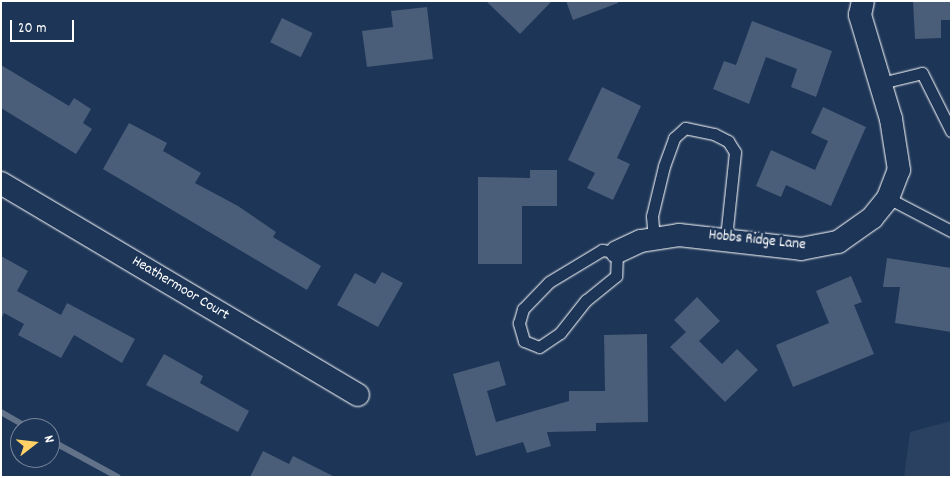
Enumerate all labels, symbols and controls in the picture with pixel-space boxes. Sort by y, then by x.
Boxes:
scale bar [12,10,76,42]
text: 20 m [18,18,46,40]
street label: Hobbs Ridge Lane [708,227,806,255]
street label: Heathermoor Court [128,253,232,325]
north arrow [10,418,60,468]
text: N [38,433,59,445]

